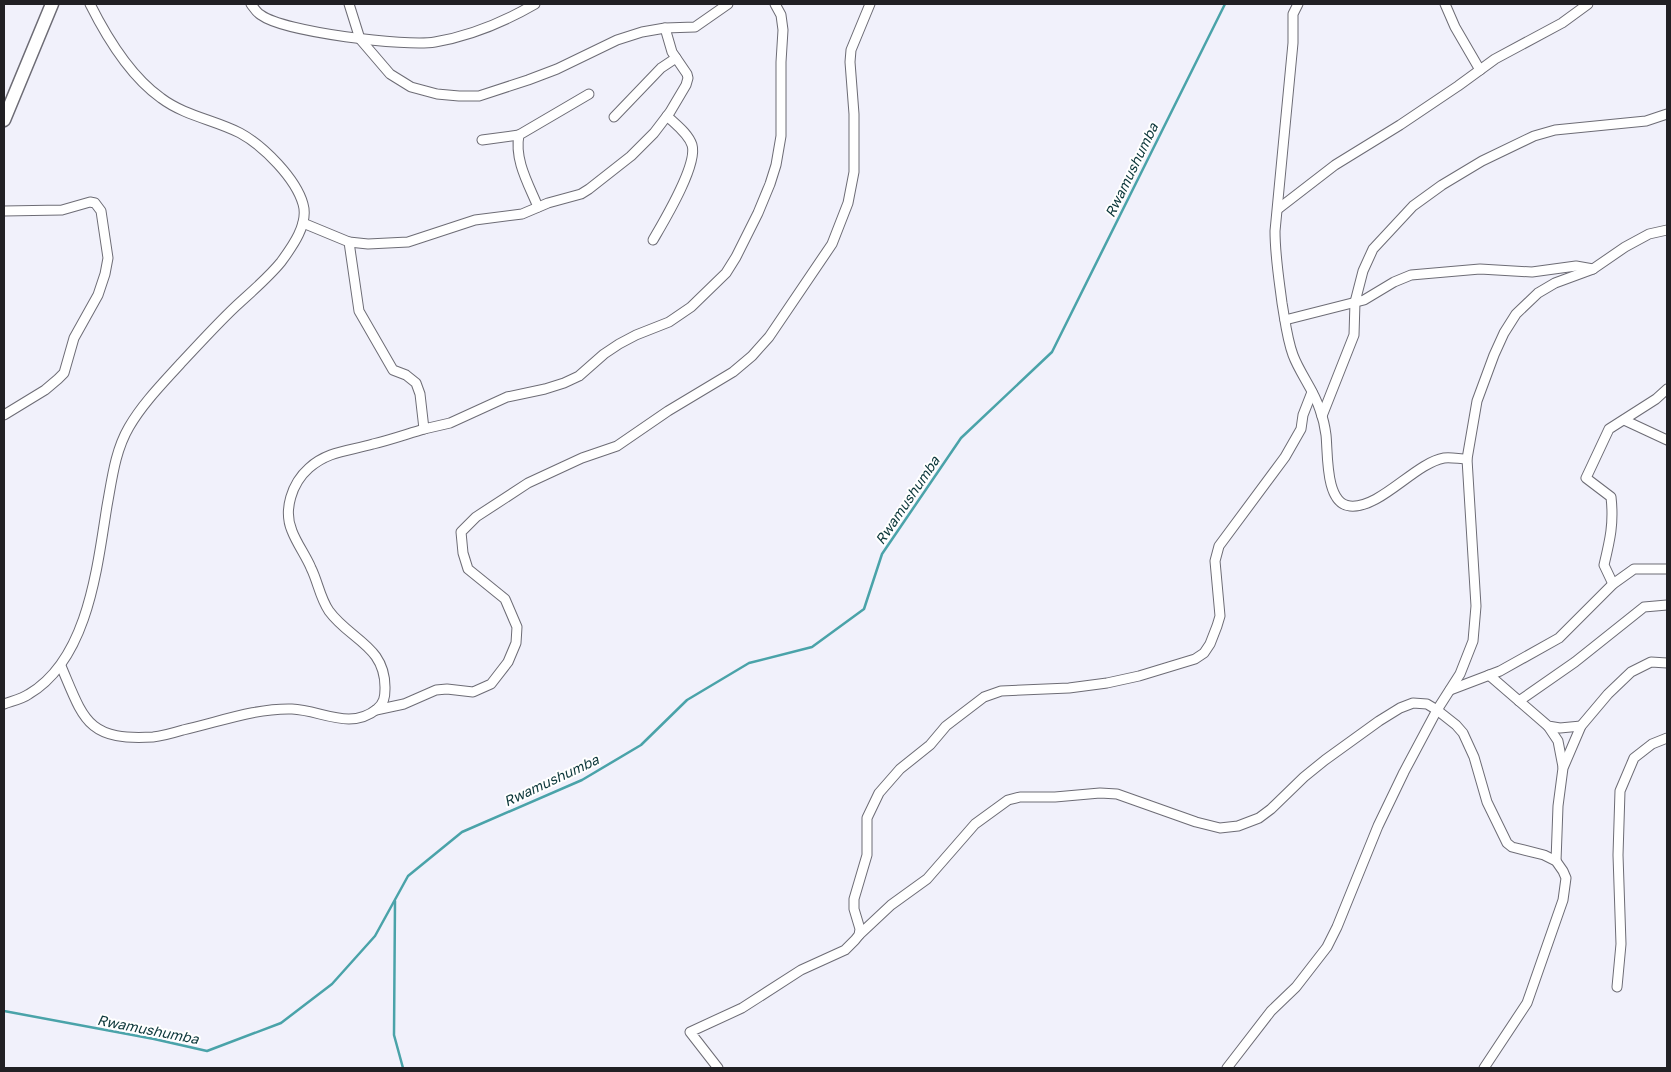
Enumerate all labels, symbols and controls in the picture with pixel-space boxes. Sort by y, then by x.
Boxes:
water label: Rwamushumba [1101,119,1162,220]
water label: Rwamushumba [871,452,943,547]
water label: Rwamushumba [501,750,602,809]
water label: Rwamushumba [96,1011,201,1047]

